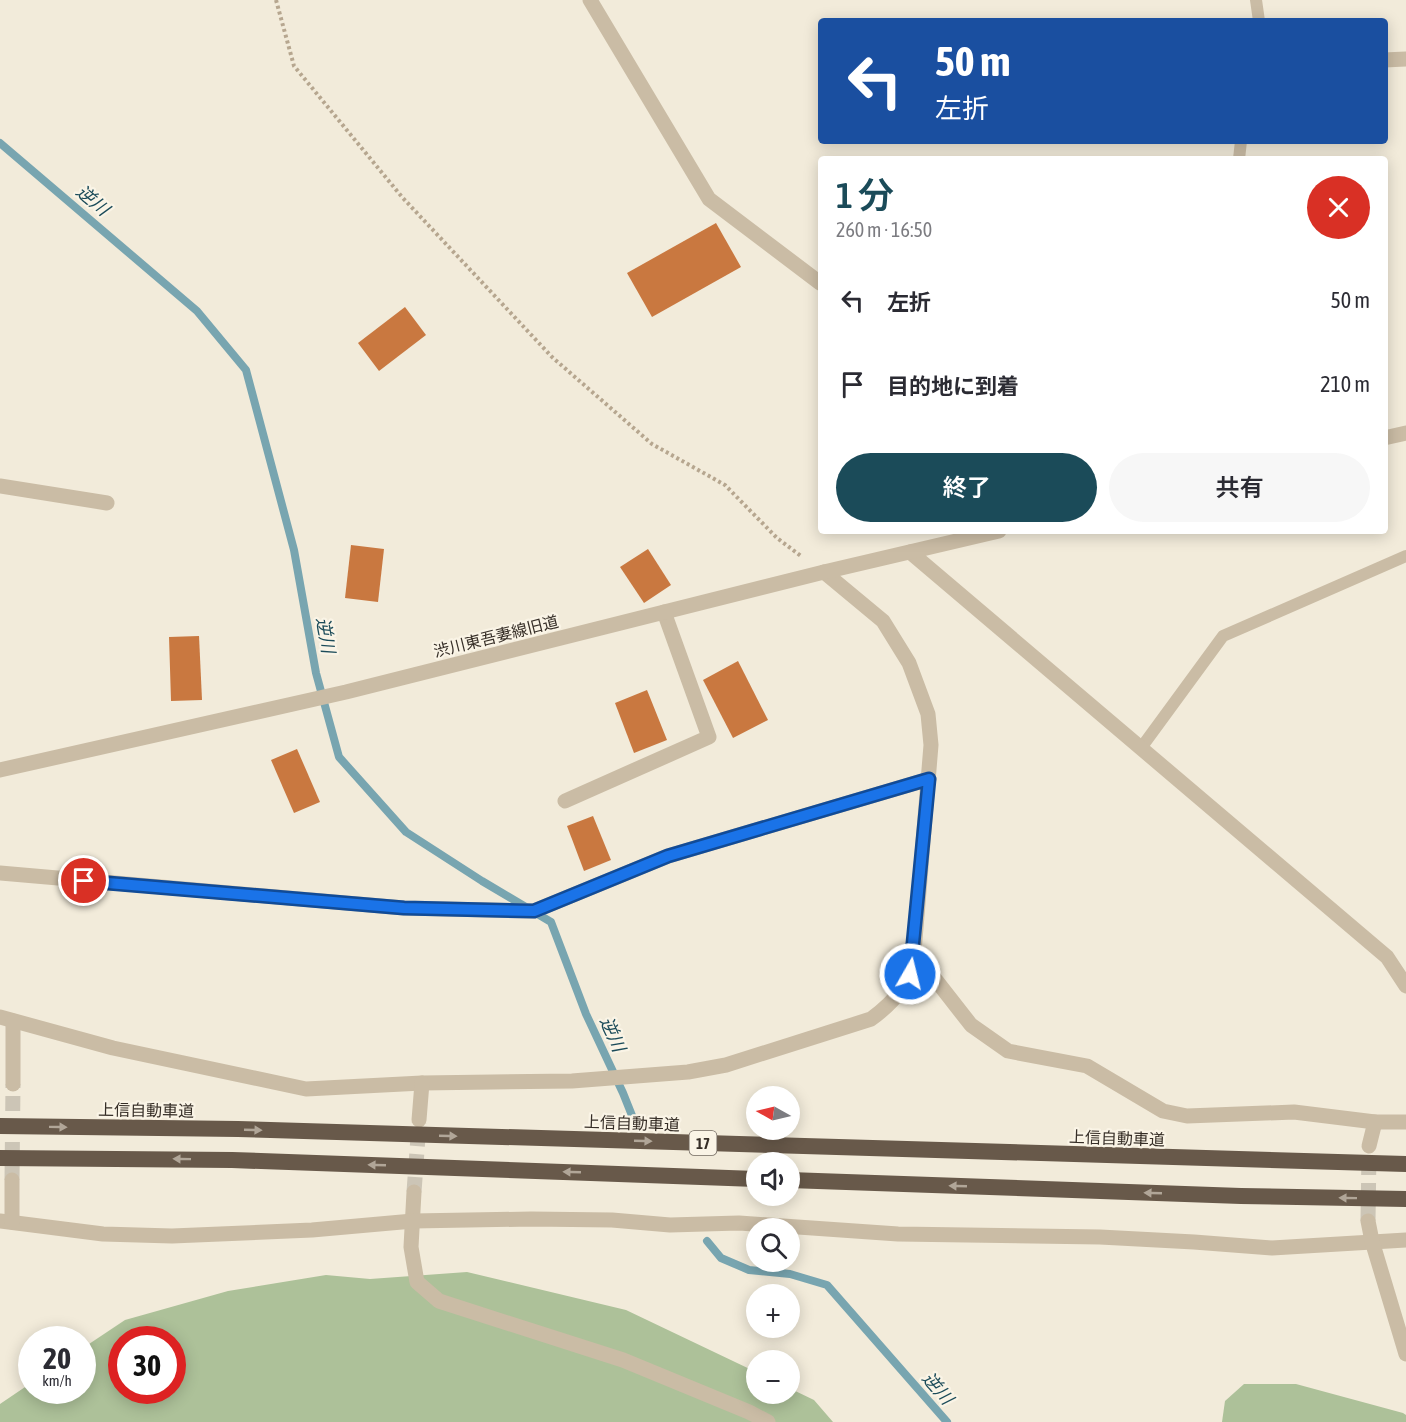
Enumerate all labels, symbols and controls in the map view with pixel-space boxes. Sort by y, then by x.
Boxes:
text: 50 m [935,37,1010,85]
icon: left [836,42,914,120]
text: 左折 [935,93,989,124]
text: 1 分 [836,174,894,216]
button: close [1307,176,1370,239]
water label: 逆川 [72,180,115,221]
text: 260 m · 16:50 [836,218,932,241]
icon: left [836,284,869,317]
text: 50 m [1330,287,1370,313]
text: 左折 [887,289,931,315]
icon: arrive [836,368,869,401]
text: 210 m [1320,371,1370,397]
text: 目的地に到着 [887,373,1019,399]
button: 終了 [836,453,1097,522]
button: 共有 [1109,453,1370,522]
street label: 渋川東吾妻線旧道 [432,612,560,660]
water label: 逆川 [313,615,340,657]
pin [58,855,109,906]
icon: arrive [67,864,100,897]
position arrow [878,942,942,1006]
water label: 逆川 [596,1013,631,1057]
north arrow [746,1086,800,1140]
map controls [746,1086,800,1404]
street label: 上信自動車道 [98,1100,194,1120]
street label: 上信自動車道 [584,1112,680,1134]
one-way arrow [49,1122,68,1132]
one-way arrow [244,1125,263,1134]
street label: 上信自動車道 [1069,1127,1165,1149]
one-way arrow [439,1131,458,1140]
road number: 17 [690,1131,716,1155]
one-way arrow [634,1137,653,1146]
button: sound [746,1152,800,1206]
one-way arrow [172,1154,191,1164]
one-way arrow [367,1160,386,1170]
one-way arrow [562,1167,581,1177]
one-way arrow [948,1181,967,1190]
one-way arrow [1143,1188,1162,1197]
one-way arrow [1338,1193,1357,1203]
button: search [746,1218,800,1272]
button: + [746,1284,800,1338]
speed limit sign: 30 [108,1326,186,1404]
text: 20 [43,1341,71,1375]
button: − [746,1350,800,1404]
water label: 逆川 [918,1368,959,1410]
text: km/h [42,1372,72,1389]

